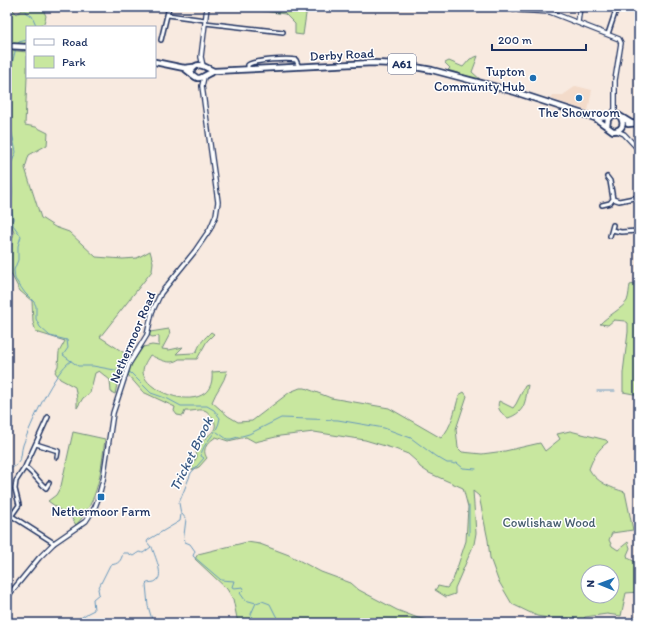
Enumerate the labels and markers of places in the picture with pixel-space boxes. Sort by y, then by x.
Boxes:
place label: Tupton Community Hub [434,64,526,94]
marker: Tupton Community Hub [528,73,538,83]
marker: The Showroom [574,93,584,103]
place label: The Showroom [538,105,620,120]
marker: Nethermoor Farm [96,492,106,502]
place label: Nethermoor Farm [51,504,151,519]

